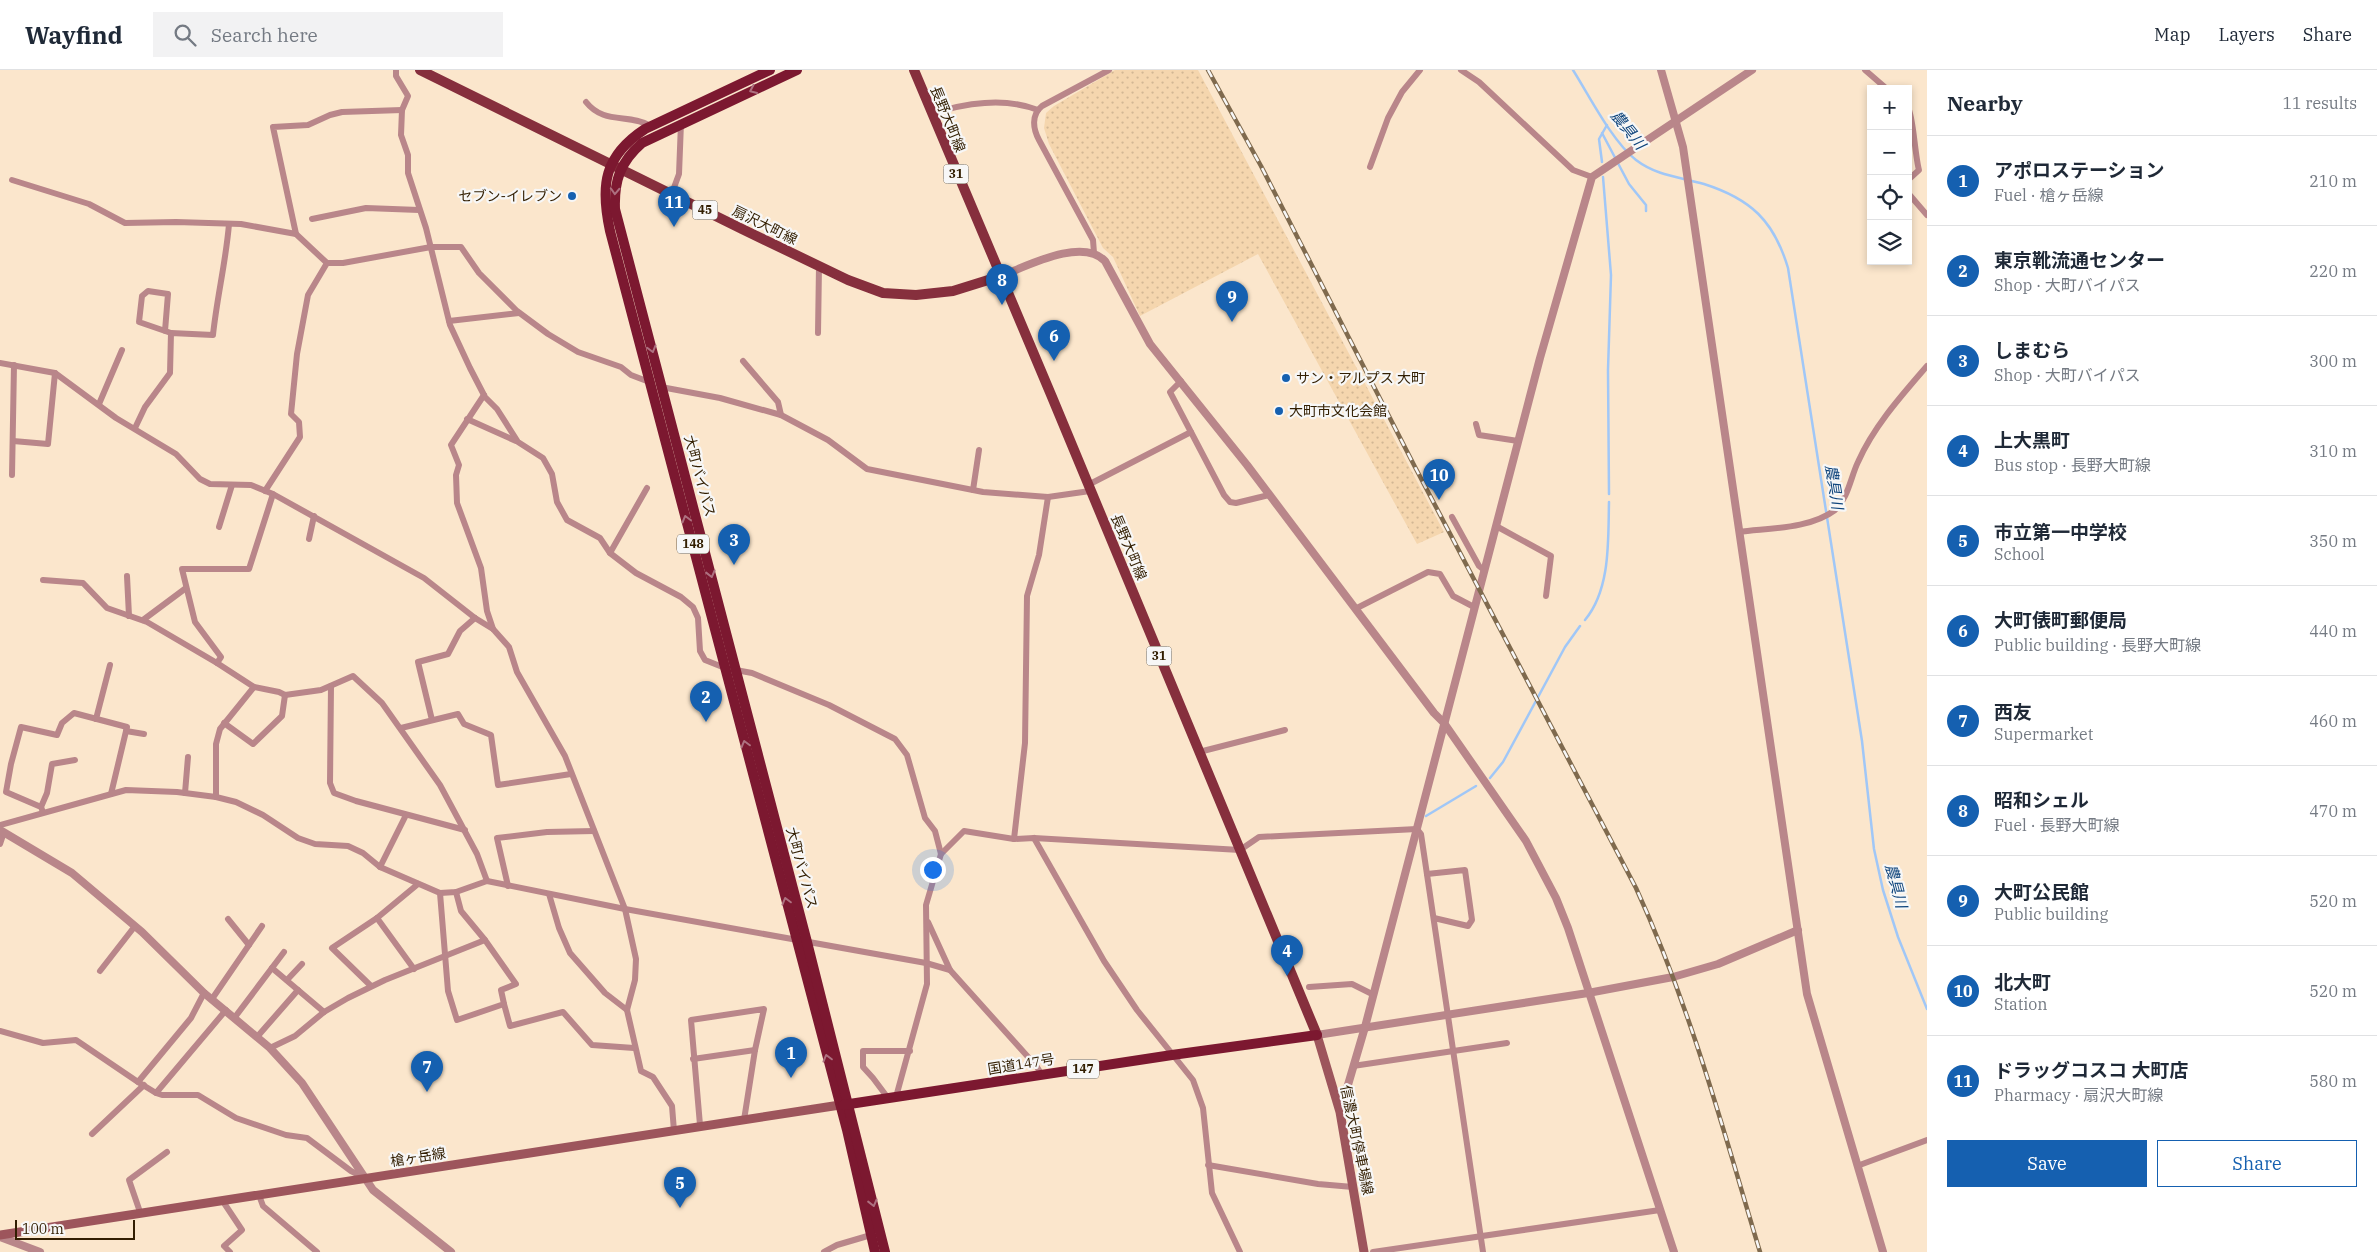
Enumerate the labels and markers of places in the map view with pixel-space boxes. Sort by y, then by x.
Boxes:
pin: 11 [658,186,690,227]
place label: セブン-イレブン [458,187,562,205]
marker: セブン-イレブン [566,190,578,202]
pin: 8 [986,264,1018,305]
pin: 9 [1216,281,1248,322]
pin: 6 [1038,320,1070,361]
place label: サン・アルプス 大町 [1296,369,1425,387]
marker: サン・アルプス 大町 [1280,372,1292,384]
place label: 大町市文化会館 [1289,402,1387,420]
marker: 大町市文化会館 [1273,405,1285,417]
pin: 10 [1423,459,1455,500]
pin: 3 [718,524,750,565]
pin: 2 [690,681,722,722]
pin: 4 [1271,935,1303,976]
pin: 1 [775,1037,807,1078]
pin: 7 [411,1051,443,1092]
pin: 5 [664,1167,696,1208]

